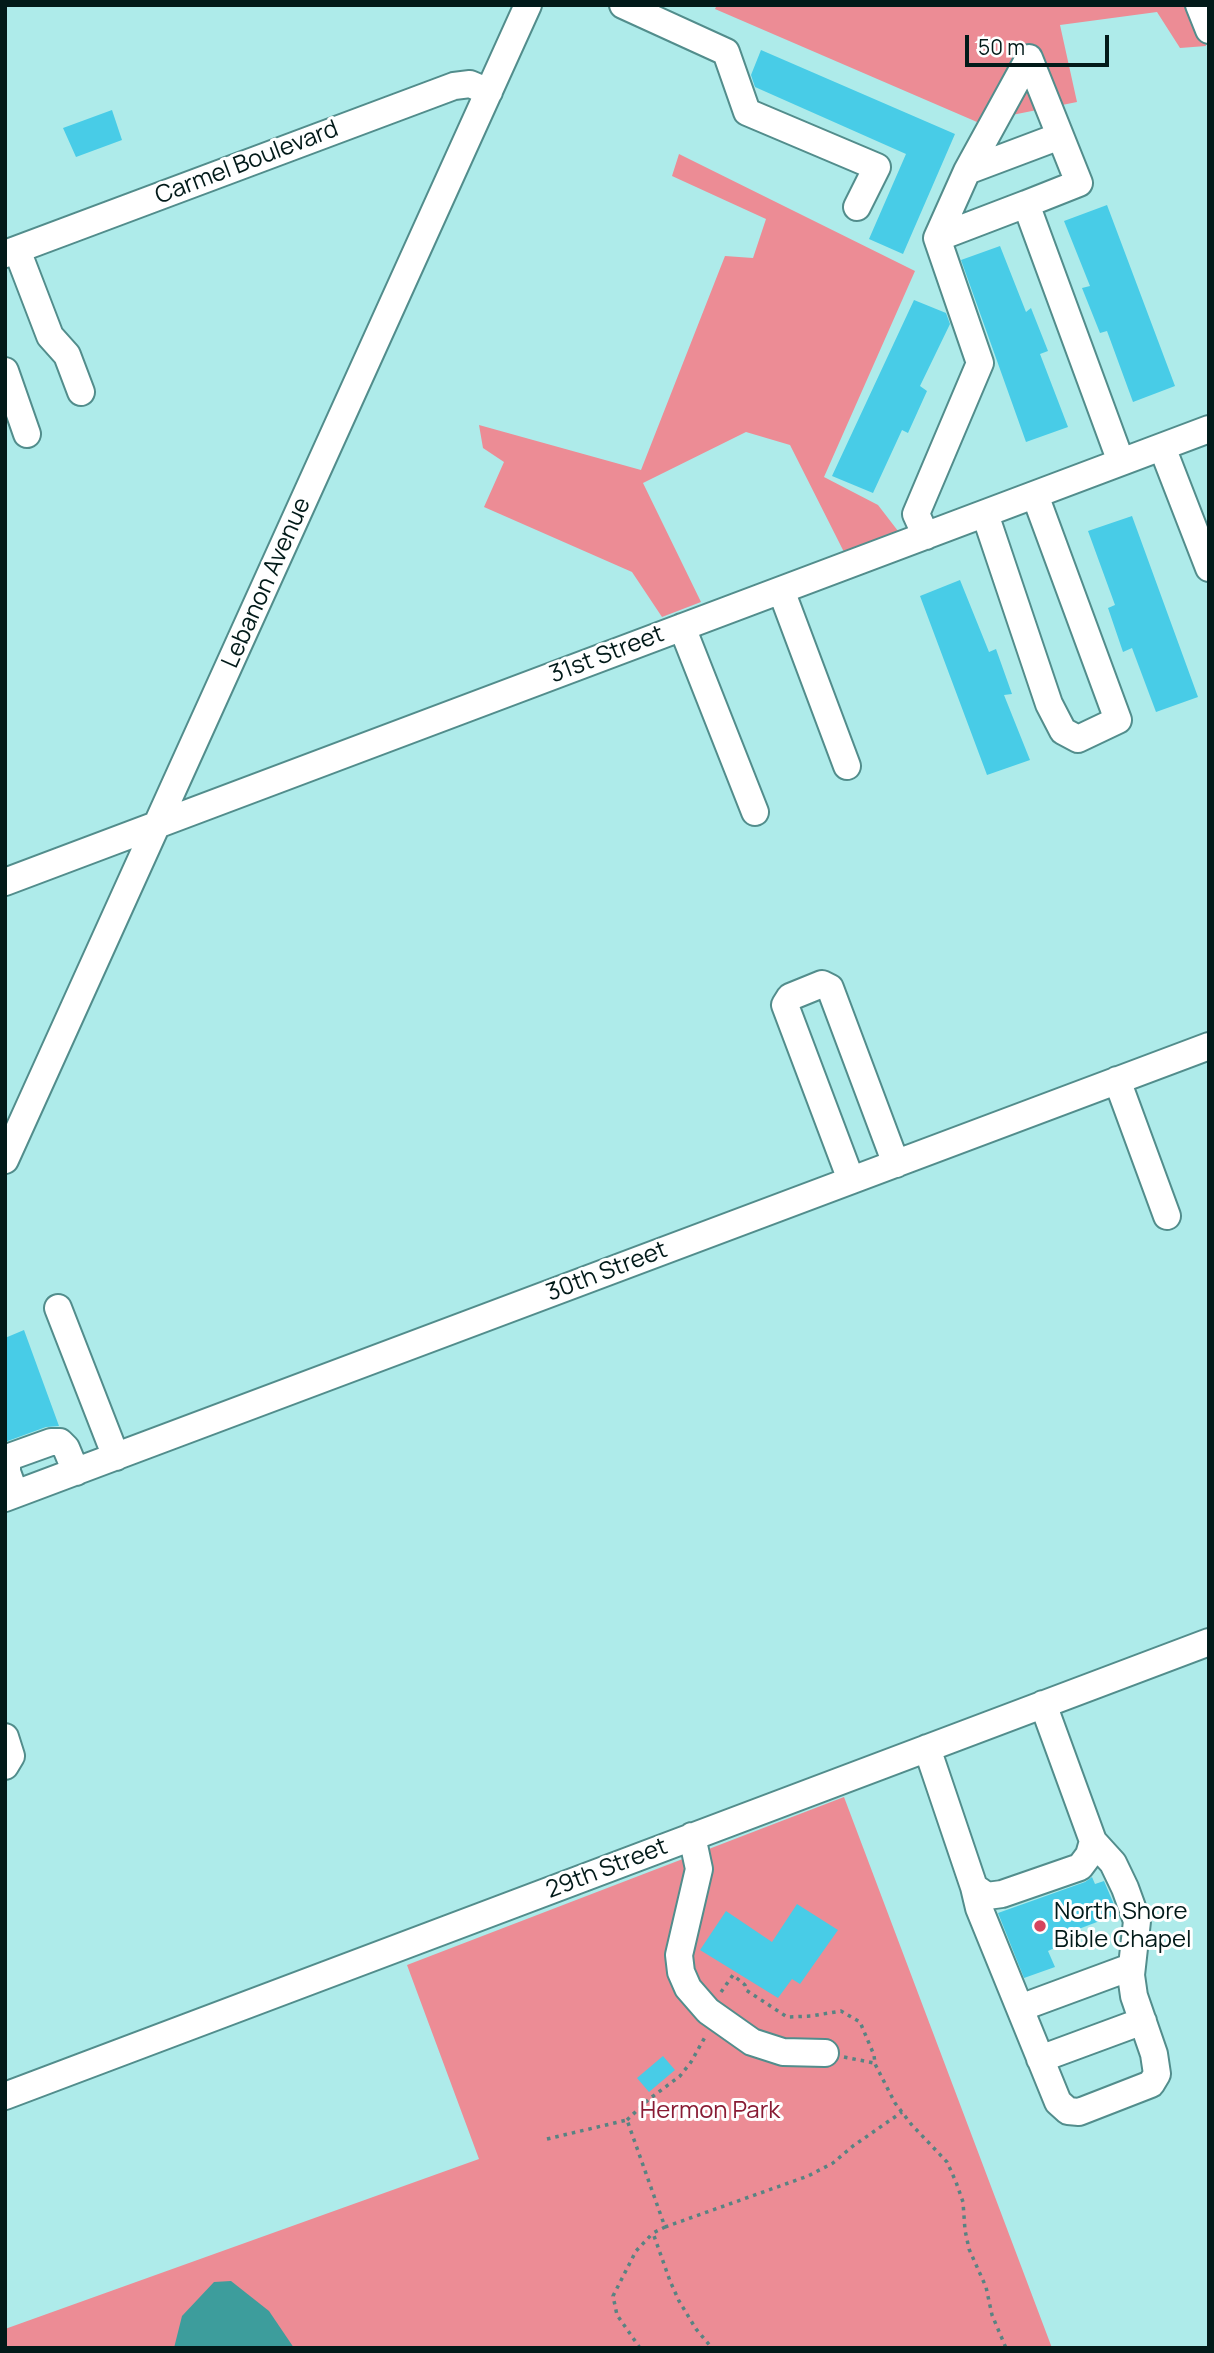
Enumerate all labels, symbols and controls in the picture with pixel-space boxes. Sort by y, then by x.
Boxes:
scale bar [969,21,1112,65]
text: 50 m [978,33,1025,61]
street label: Carmel Boulevard [151,115,343,211]
street label: Lebanon Avenue [217,493,317,673]
street label: 31st Street [546,620,668,690]
street label: 30th Street [543,1236,671,1308]
street label: 29th Street [542,1833,672,1905]
place label: North Shore Bible Chapel [1054,1898,1192,1954]
marker: North Shore Bible Chapel [1032,1918,1048,1934]
park label: Hermon Park [640,2097,780,2125]

